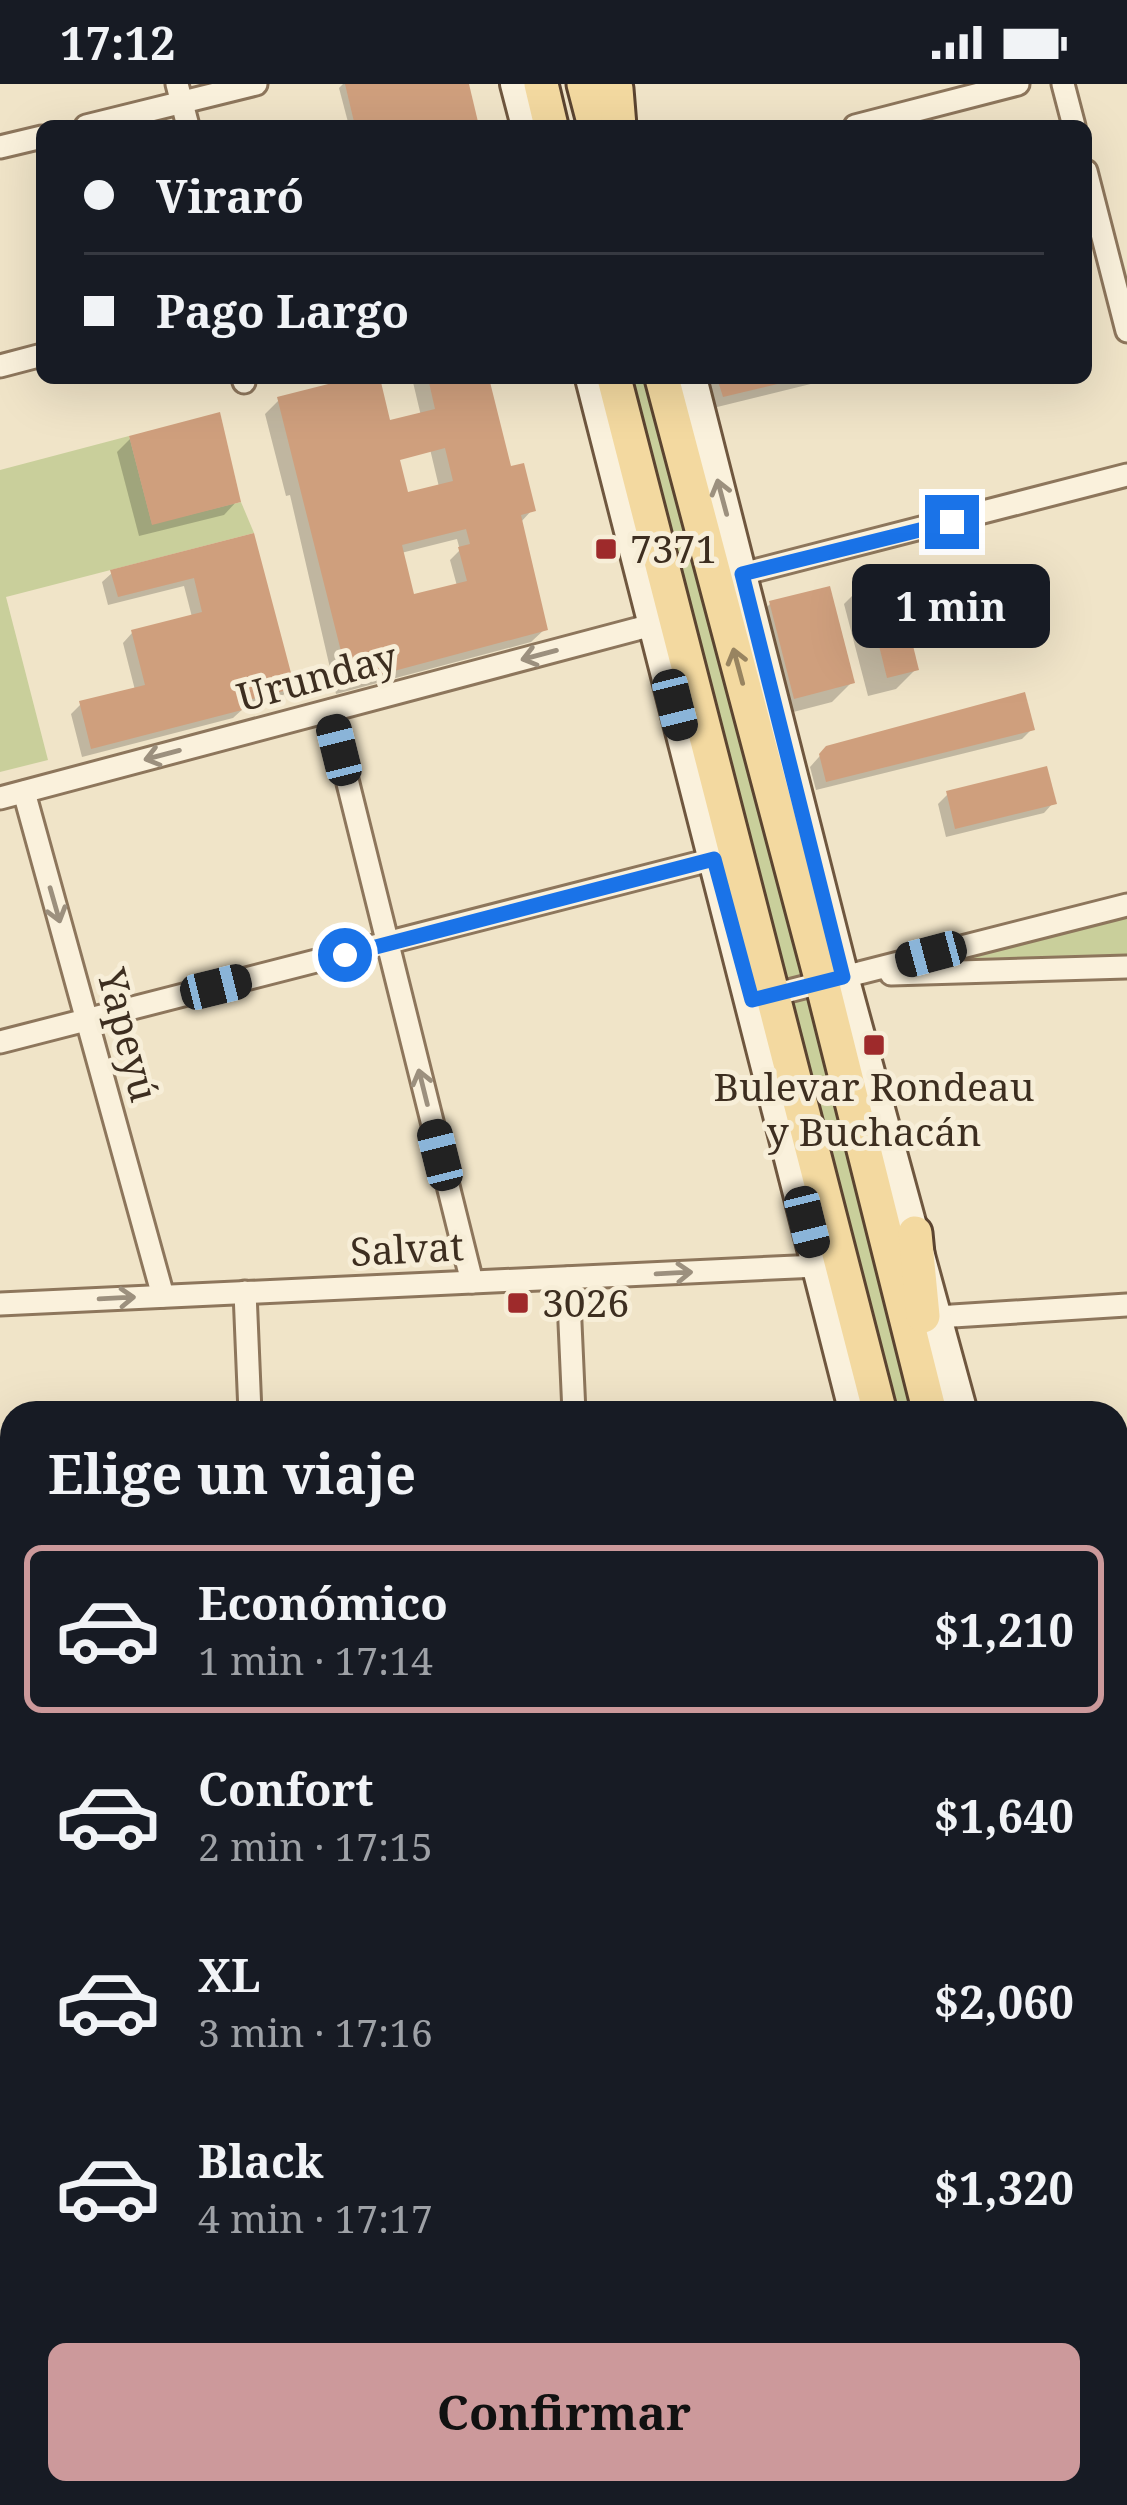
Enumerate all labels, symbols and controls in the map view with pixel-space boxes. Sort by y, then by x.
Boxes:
text: 17:12 [60,12,175,73]
text: Viraró [156,165,304,226]
text: Pago Largo [156,280,409,341]
one-way arrow [710,478,732,516]
route end [925,495,979,549]
place label: 7371 [630,521,717,574]
marker: 7371 [593,536,619,562]
callout: 1 min [853,564,1051,648]
text: 1 min [896,579,1006,632]
street label: Urunday [231,629,403,722]
one-way arrow [521,645,559,667]
one-way arrow [726,648,748,686]
car [649,666,701,744]
car [313,711,365,789]
one-way arrow [144,746,182,768]
one-way arrow [45,885,67,923]
car [892,927,970,981]
route start [318,928,372,982]
street label: Yapeyú [86,961,173,1107]
car [177,961,255,1013]
marker: Bulevar Rondeau y Buchacán [861,1032,887,1058]
place label: Bulevar Rondeau y Buchacán [713,1059,1035,1157]
one-way arrow [411,1068,433,1106]
car [414,1116,466,1194]
car [781,1183,833,1261]
street label: Salvat [349,1218,465,1277]
one-way arrow [654,1261,693,1284]
place label: 3026 [542,1275,629,1328]
one-way arrow [97,1286,136,1309]
marker: 3026 [505,1290,531,1316]
text: Elige un viaje [48,1436,416,1510]
text: Económico [198,1572,448,1633]
icon: car [54,1575,162,1683]
text: $1,210 [934,1599,1074,1660]
text: 1 min · 17:14 [198,1633,433,1686]
text: Confort [198,1758,373,1819]
icon: car [54,1761,162,1869]
text: $1,640 [934,1785,1074,1846]
text: 2 min · 17:15 [198,1819,433,1872]
text: XL [198,1944,260,2005]
icon: car [54,1947,162,2055]
text: $2,060 [934,1971,1074,2032]
text: 3 min · 17:16 [198,2005,433,2058]
text: Black [198,2130,323,2191]
icon: car [54,2133,162,2241]
text: $1,320 [934,2157,1074,2218]
text: 4 min · 17:17 [198,2191,433,2244]
button: Confirmar [48,2343,1080,2481]

